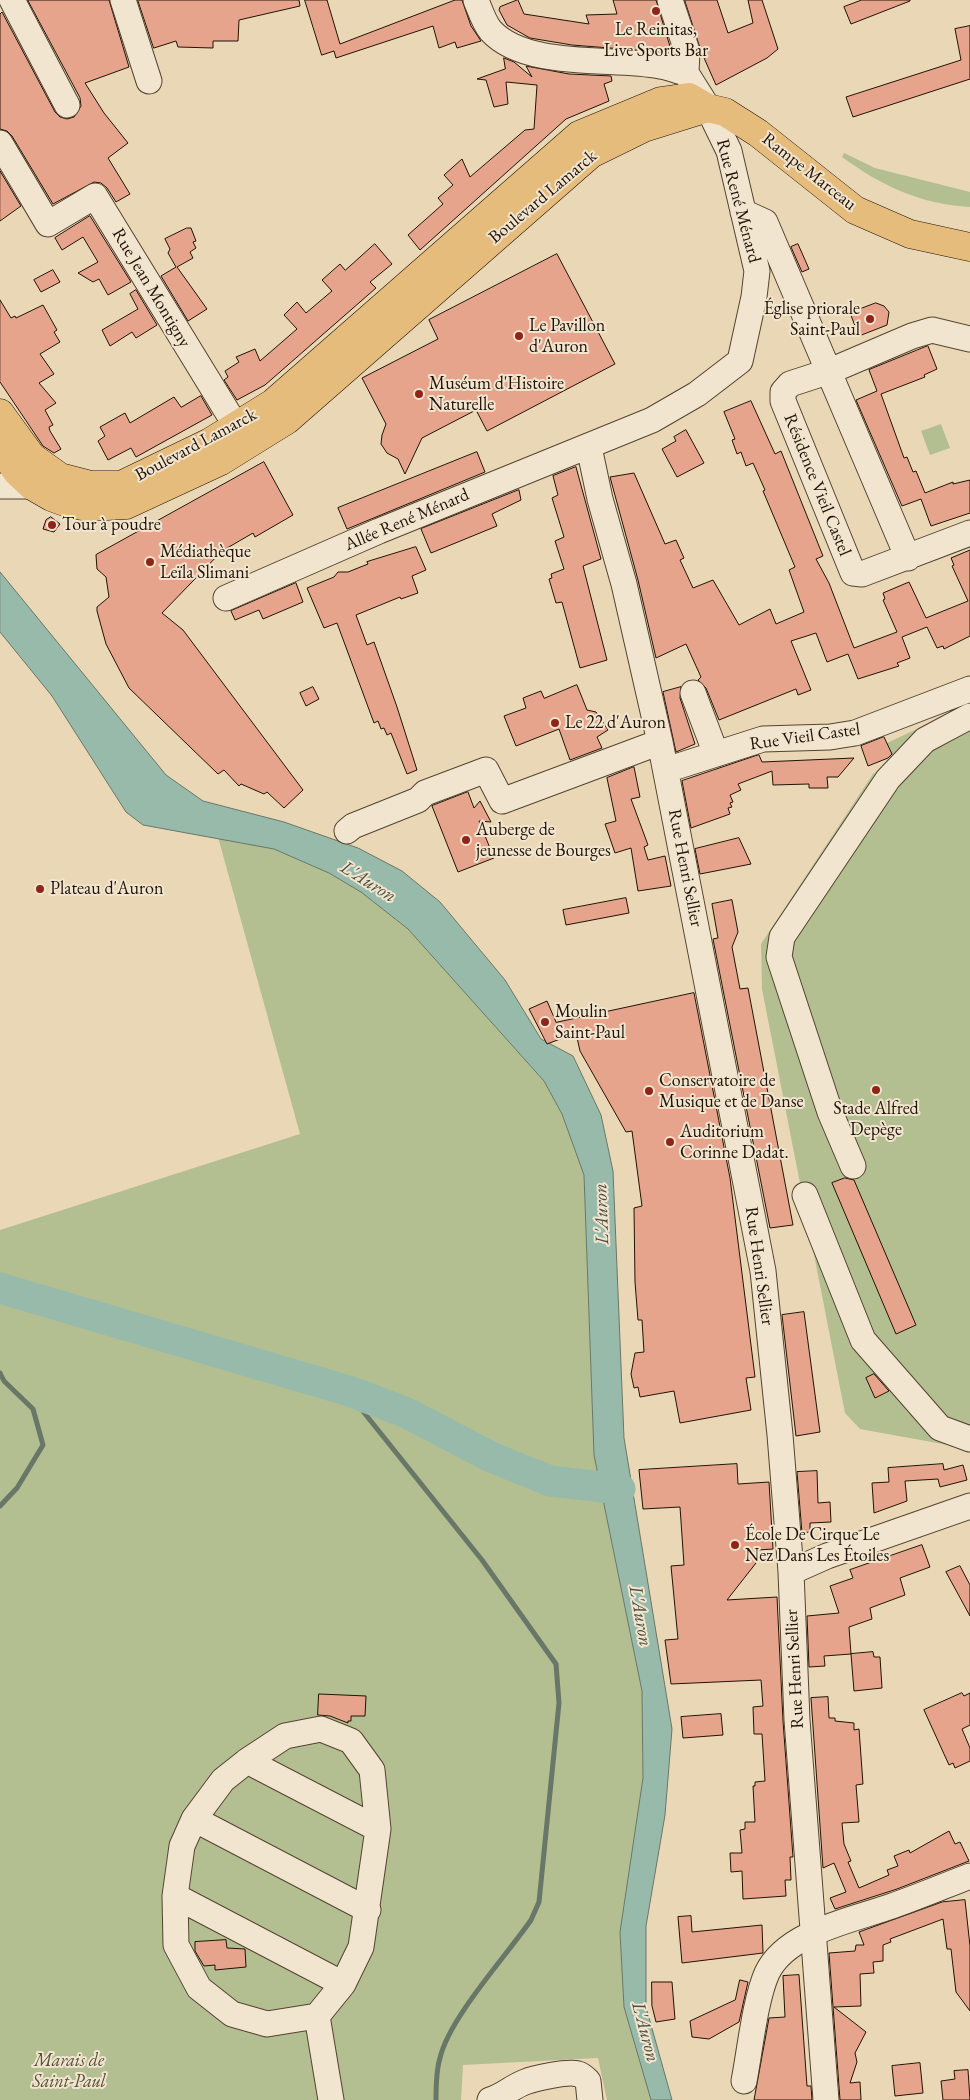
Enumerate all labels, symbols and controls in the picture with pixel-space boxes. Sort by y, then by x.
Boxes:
marker: Le Reinitas, Live Sports Bar [650,5,662,17]
place label: Le Reinitas, Live Sports Bar [604,19,708,62]
street label: Rampe Marceau [758,128,860,216]
street label: Rue René Ménard [711,137,765,265]
street label: Boulevard Lamarck [485,146,601,248]
street label: Rue Jean Montigny [107,224,195,352]
place label: Église priorale Saint-Paul [764,298,860,340]
marker: Église priorale Saint-Paul [864,313,876,325]
place label: Le Pavillon d'Auron [529,315,605,358]
marker: Le Pavillon d'Auron [513,330,525,342]
place label: Muséum d'Histoire Naturelle [429,373,564,416]
marker: Muséum d'Histoire Naturelle [413,388,425,400]
street label: Boulevard Lamarck [132,404,260,486]
street label: Résidence Vieil Castel [779,411,855,559]
street label: Allée René Ménard [341,484,473,556]
place label: Tour à poudre [62,514,161,536]
marker: Tour à poudre [46,519,58,531]
place label: Médiathèque Leïla Slimani [160,541,251,584]
marker: Médiathèque Leïla Slimani [144,556,156,568]
place label: Le 22 d'Auron [565,712,666,734]
marker: Le 22 d'Auron [549,717,561,729]
street label: Rue Vieil Castel [748,719,862,755]
street label: Rue Henri Sellier [663,807,707,929]
place label: Auberge de jeunesse de Bourges [476,819,611,862]
marker: Auberge de jeunesse de Bourges [460,834,472,846]
water label: L'Auron [336,856,400,908]
place label: Plateau d'Auron [50,878,163,900]
marker: Plateau d'Auron [34,883,46,895]
place label: Moulin Saint-Paul [555,1001,625,1044]
marker: Moulin Saint-Paul [539,1016,551,1028]
place label: Conservatoire de Musique et de Danse [659,1070,804,1112]
marker: Stade Alfred Depège [870,1084,882,1096]
marker: Conservatoire de Musique et de Danse [643,1085,655,1097]
place label: Stade Alfred Depège [833,1098,919,1140]
place label: Auditorium Corinne Dadat. [680,1121,789,1164]
marker: Auditorium Corinne Dadat. [664,1136,676,1148]
water label: L'Auron [590,1183,614,1245]
street label: Rue Henri Sellier [740,1205,778,1327]
place label: École De Cirque Le Nez Dans Les Étoiles [745,1524,889,1566]
marker: École De Cirque Le Nez Dans Les Étoiles [729,1539,741,1551]
water label: L'Auron [623,1584,657,1648]
street label: Rue Henri Sellier [781,1609,809,1729]
water label: L'Auron [626,1999,664,2065]
park label: Marais de Saint-Paul [32,2050,106,2092]

